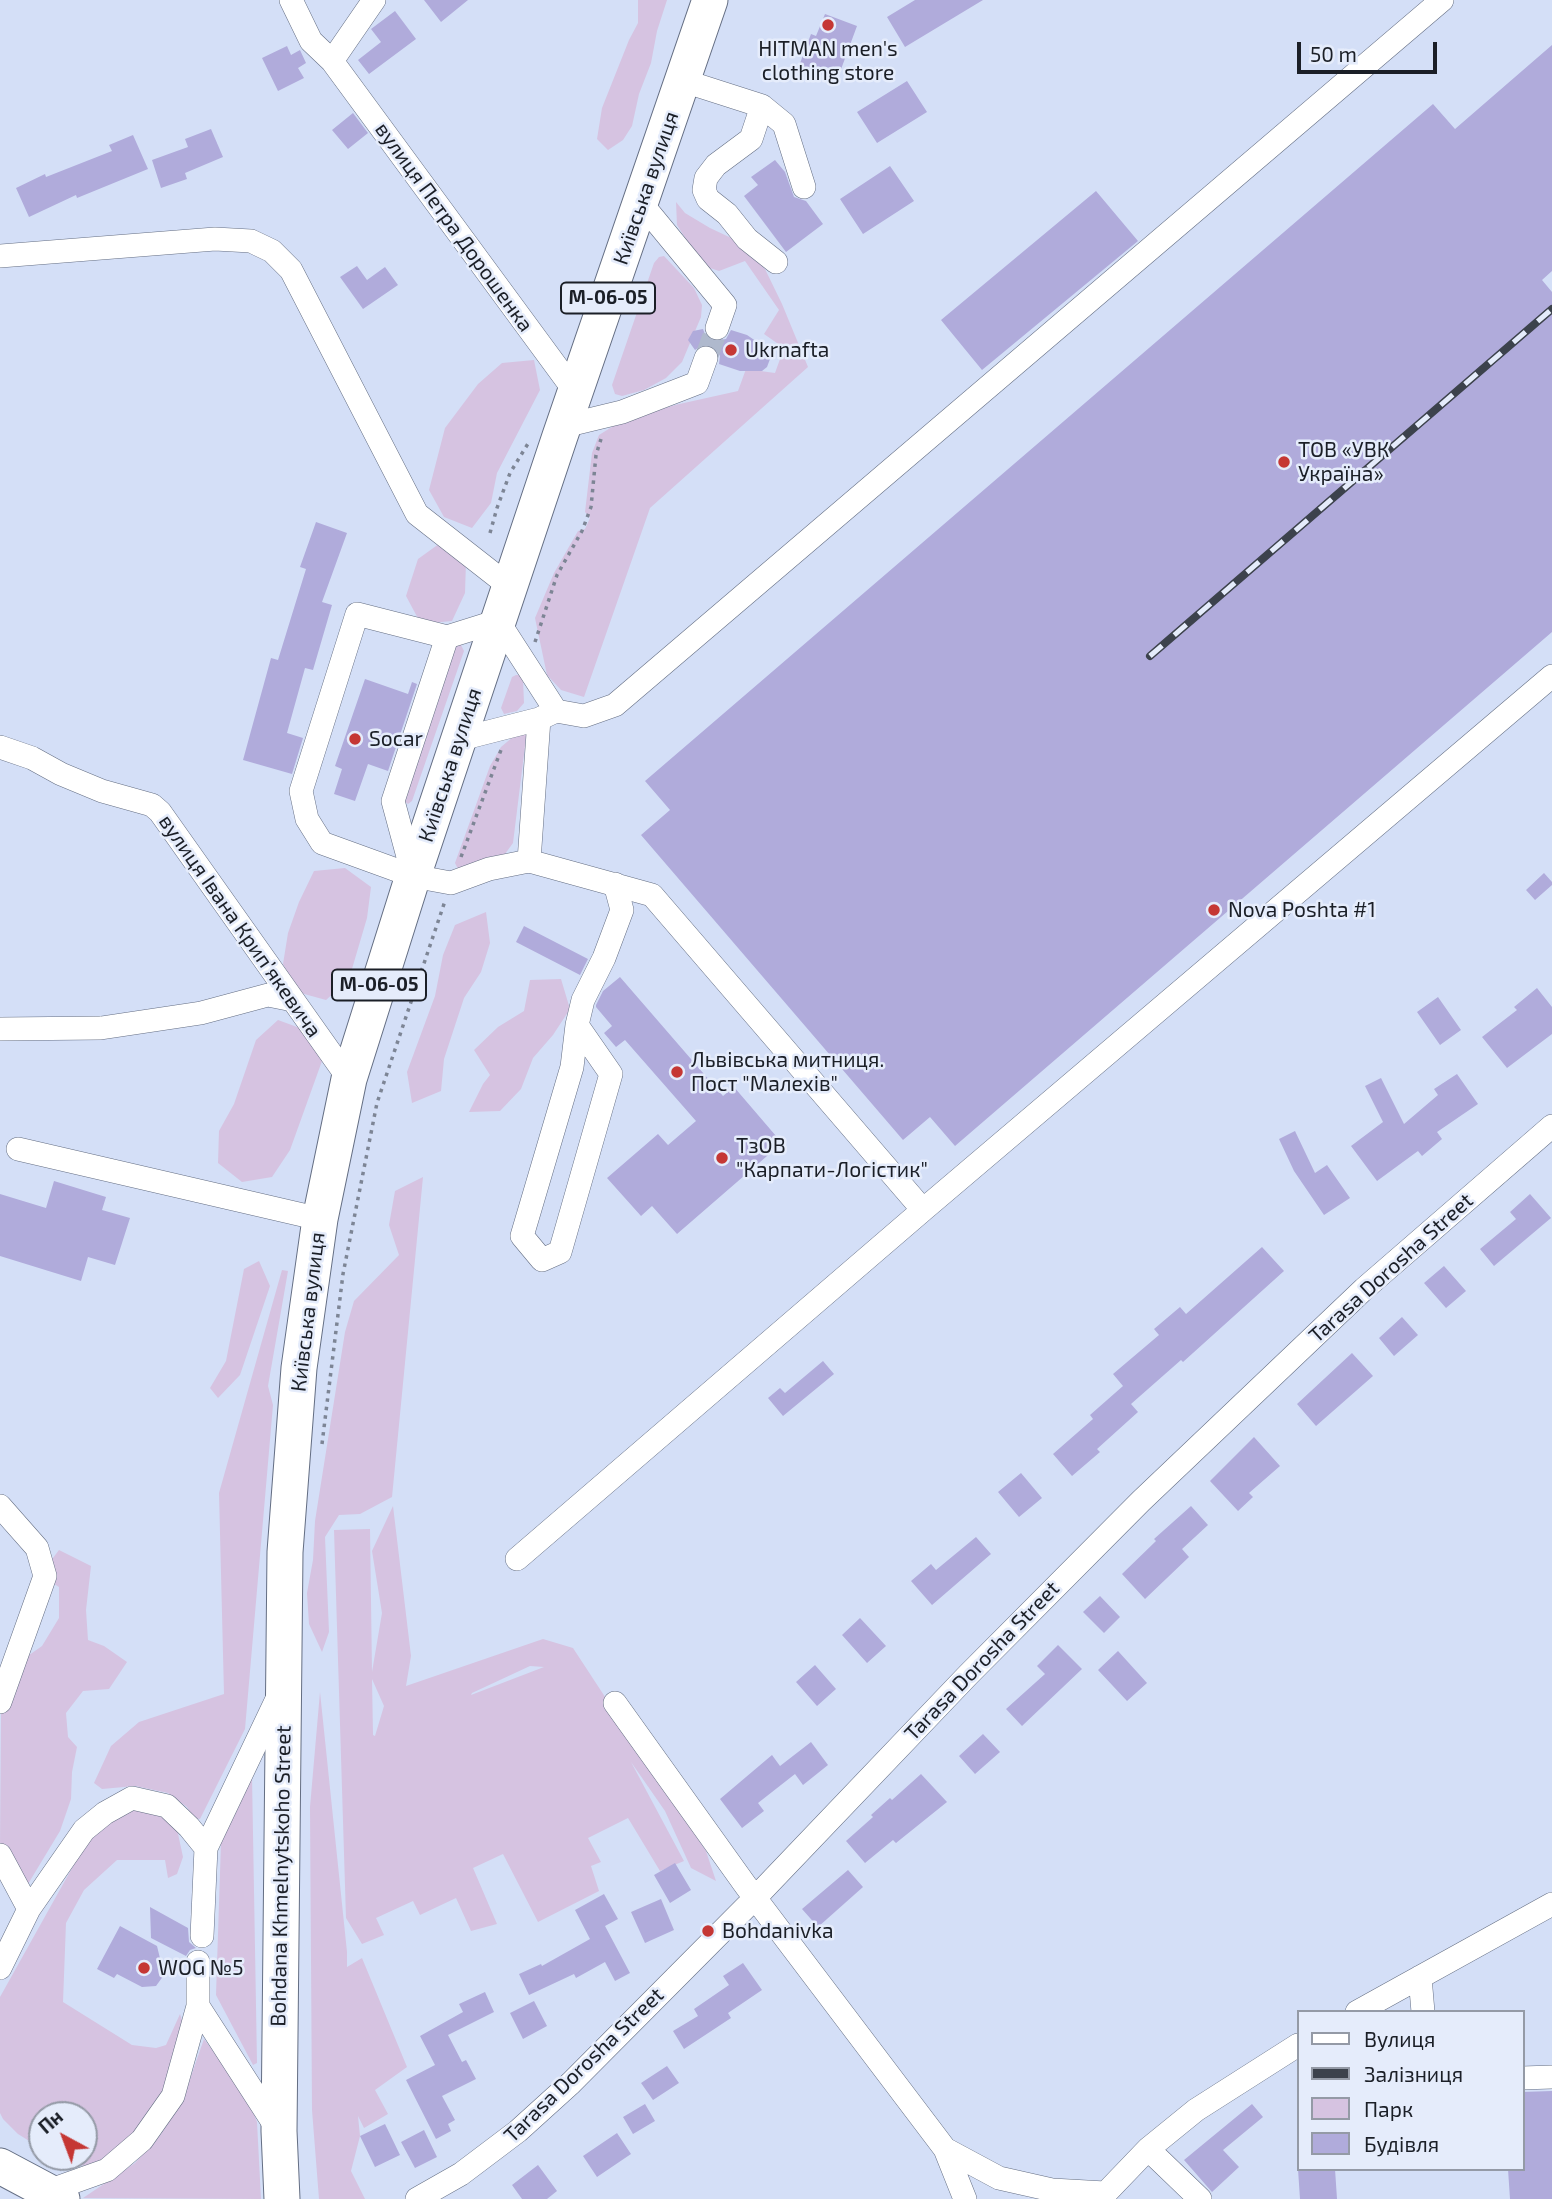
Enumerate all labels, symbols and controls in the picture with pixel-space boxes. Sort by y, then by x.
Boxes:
marker: HITMAN men's clothing store [820,17,836,33]
scale bar [1300,28,1440,72]
place label: HITMAN men's clothing store [758,36,898,86]
text: 50 m [1310,41,1357,66]
street label: Київська вулиця [608,108,684,268]
street label: вулиця Петра Дорошенка [370,117,538,337]
road number: М-06-05 [561,282,655,314]
place label: Ukrnafta [745,337,829,363]
marker: Ukrnafta [723,342,739,358]
place label: ТОВ «УВК Україна» [1298,437,1389,487]
marker: ТОВ «УВК Україна» [1276,454,1292,470]
street label: Київська вулиця [413,685,487,845]
place label: Socar [369,726,423,752]
marker: Socar [347,731,363,747]
street label: вулиця Івана Крипʼякевича [153,810,327,1042]
place label: Nova Poshta #1 [1228,897,1376,923]
marker: Nova Poshta #1 [1206,902,1222,918]
road number: М-06-05 [332,970,426,1001]
place label: Львівська митниця. Пост "Малехів" [691,1047,884,1097]
marker: Львівська митниця. Пост "Малехів" [669,1064,685,1080]
place label: ТзОВ "Карпати-Логістик" [736,1133,928,1183]
marker: ТзОВ "Карпати-Логістик" [714,1150,730,1166]
street label: Tarasa Dorosha Street [1304,1188,1478,1348]
street label: Київська вулиця [286,1231,330,1393]
street label: Tarasa Dorosha Street [899,1576,1065,1746]
street label: Bohdana Khmelnytskoho Street [266,1725,296,2027]
place label: Bohdanivka [722,1918,833,1944]
marker: Bohdanivka [700,1923,716,1939]
place label: WOG №5 [158,1955,243,1981]
marker: WOG №5 [136,1960,152,1976]
street label: Tarasa Dorosha Street [499,1982,669,2148]
legend [1296,2010,1524,2171]
text: Вулиця [1364,2026,1435,2051]
text: Залізниця [1364,2061,1463,2086]
text: Парк [1364,2096,1413,2121]
north arrow [28,2101,98,2171]
text: Пн [33,2105,67,2138]
text: Будівля [1364,2131,1439,2156]

